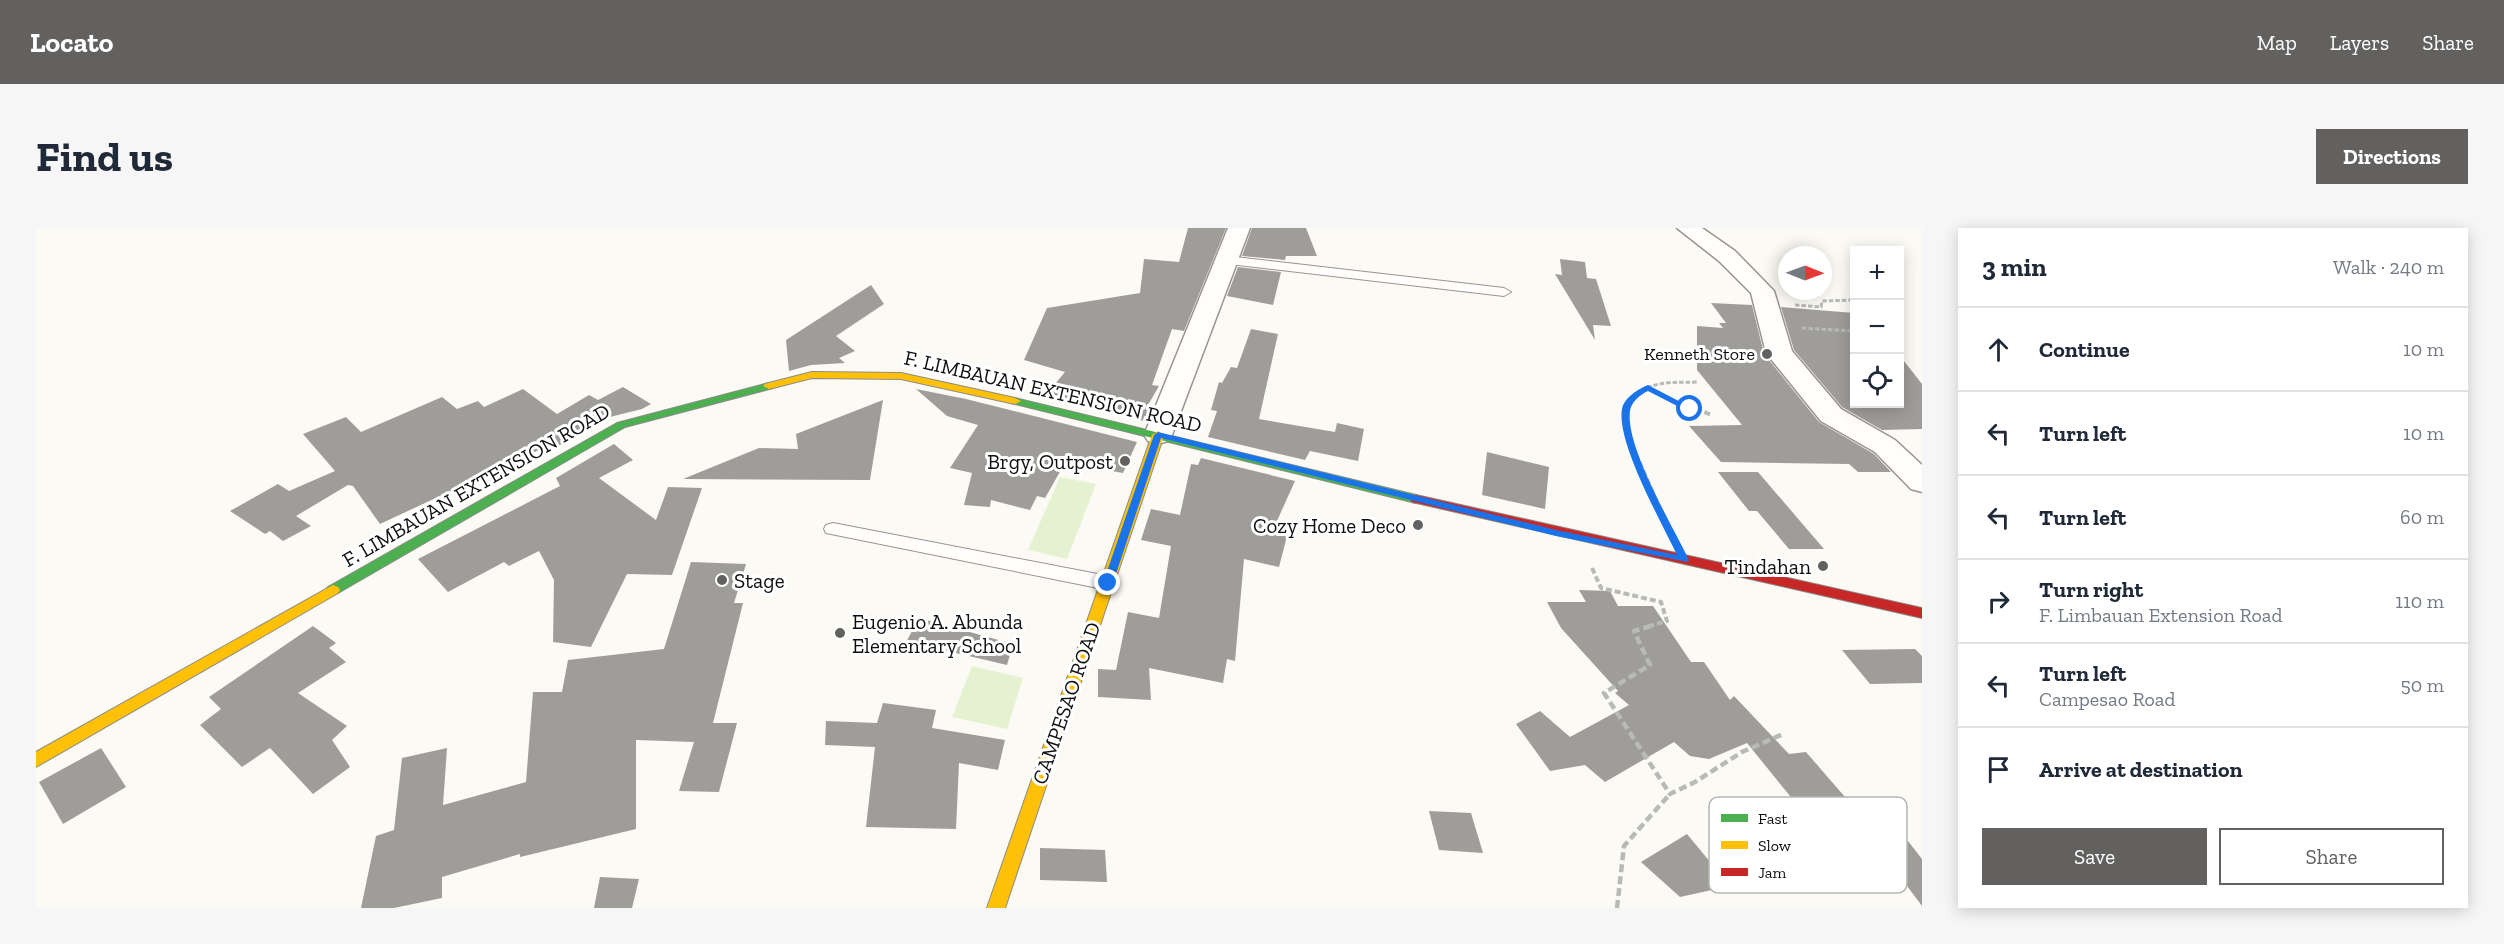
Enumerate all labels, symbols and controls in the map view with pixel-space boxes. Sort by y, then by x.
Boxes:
text: Locato [30,26,113,59]
text: Map [2257,30,2297,55]
text: Layers [2330,30,2389,55]
text: Share [2422,30,2474,55]
button: Directions [2316,129,2468,184]
text: Find us [36,131,173,182]
north arrow [1778,246,1832,300]
map controls [1850,246,1904,408]
button: + [1850,246,1904,300]
text: 3 min [1982,251,2047,283]
text: Walk · 240 m [2333,255,2444,279]
button: − [1850,300,1904,354]
icon: ahead [1982,333,2015,366]
text: Continue [2039,336,2130,363]
text: 10 m [2403,337,2444,361]
place label: Kenneth Store [1644,343,1755,365]
street label: F. LIMBAUAN EXTENSION ROAD [902,345,1204,437]
marker: Kenneth Store [1760,347,1774,361]
button: locate [1850,354,1904,408]
route start [1676,395,1702,421]
street label: F. LIMBAUAN EXTENSION ROAD [338,398,614,572]
icon: left [1982,417,2015,450]
text: Turn left [2039,420,2126,447]
text: 10 m [2403,421,2444,445]
place label: Brgy, Outpost [987,449,1113,474]
marker: Brgy, Outpost [1118,454,1132,468]
icon: left [1982,501,2015,534]
text: Turn left [2039,504,2126,531]
text: 60 m [2400,505,2444,529]
place label: Cozy Home Deco [1253,513,1406,538]
marker: Cozy Home Deco [1411,518,1425,532]
place label: Tindahan [1724,554,1811,579]
marker: Tindahan [1816,559,1830,573]
place label: Stage [734,568,785,593]
route end [1094,569,1120,595]
marker: Stage [715,573,729,587]
text: Turn right [2039,576,2143,603]
icon: right [1982,585,2015,618]
text: 110 m [2395,589,2444,613]
text: F. Limbauan Extension Road [2039,603,2282,627]
place label: Eugenio A. Abunda Elementary School [852,609,1023,658]
street label: CAMPESAO ROAD [1027,619,1105,787]
marker: Eugenio A. Abunda Elementary School [833,626,847,640]
text: Turn left [2039,660,2126,687]
icon: left [1982,669,2015,702]
text: 50 m [2400,673,2444,697]
text: Campesao Road [2039,687,2175,711]
icon: arrive [1982,753,2015,786]
text: Arrive at destination [2039,756,2242,783]
legend [1709,797,1907,893]
text: Fast [1758,809,1787,828]
button: Save [1982,828,2207,885]
button: Share [2219,828,2444,885]
text: Slow [1758,836,1792,855]
text: Jam [1758,863,1787,882]

